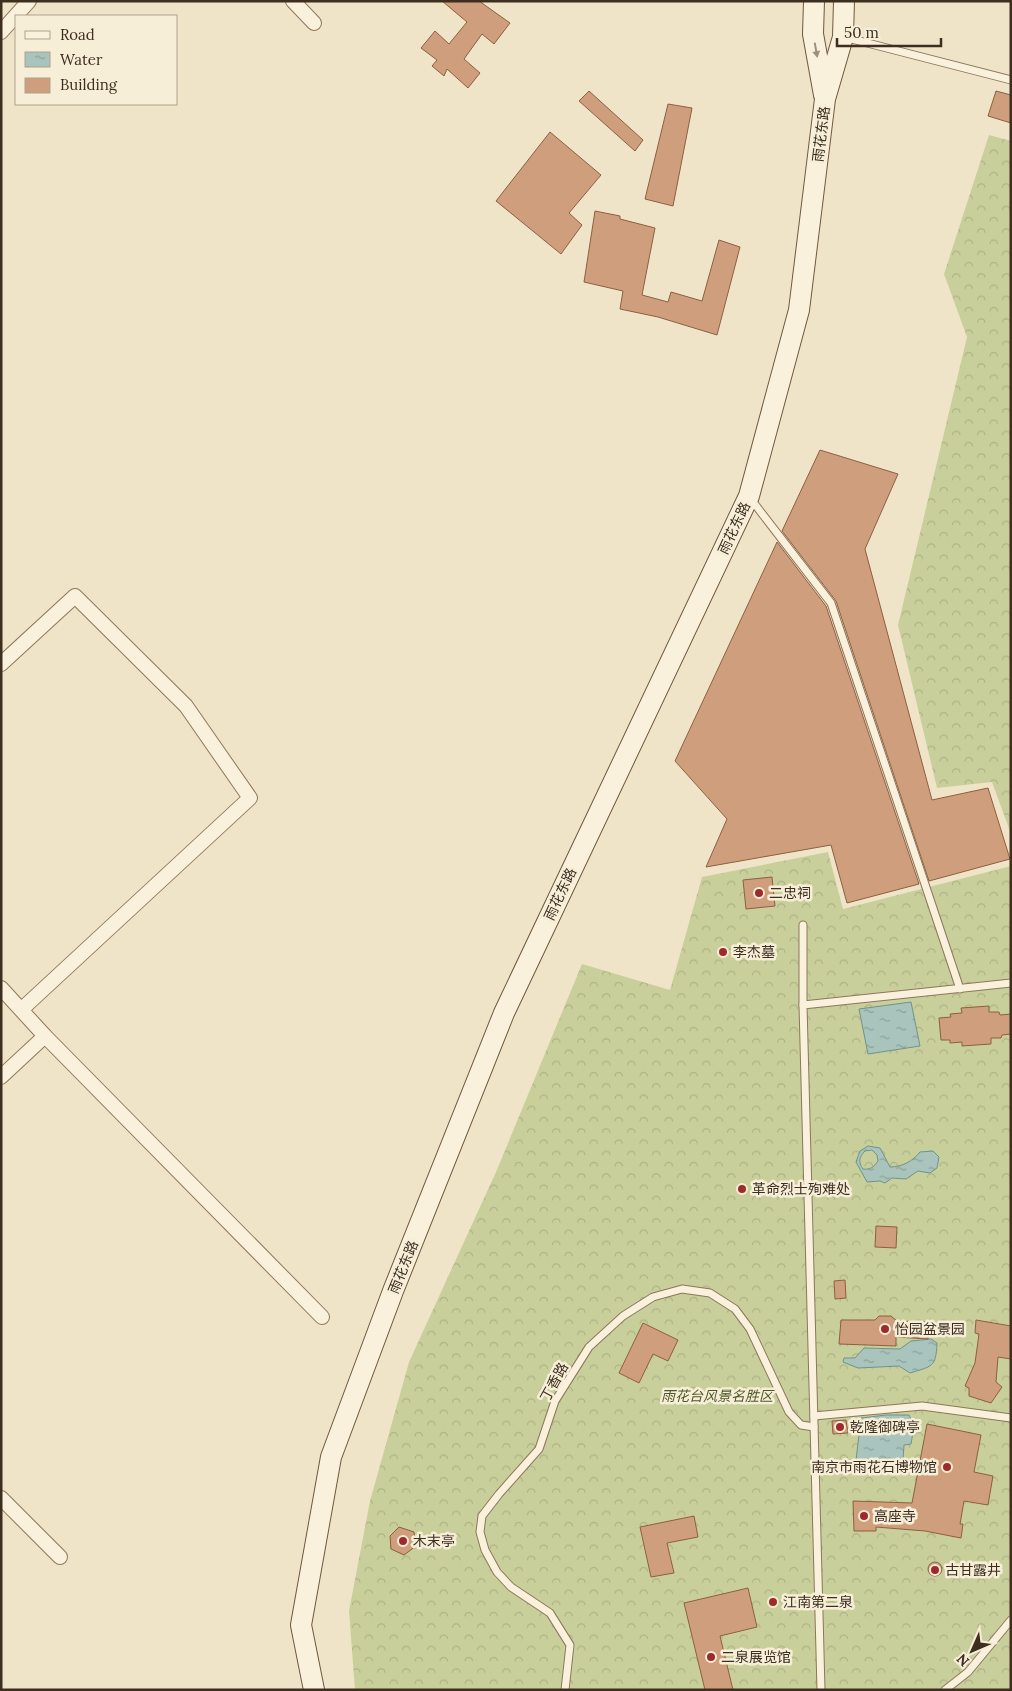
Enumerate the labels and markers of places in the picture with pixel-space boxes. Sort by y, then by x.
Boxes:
place label: 二忠祠 [769,884,811,902]
marker: 二忠祠 [753,887,765,899]
place label: 李杰墓 [733,943,775,961]
marker: 李杰墓 [717,946,729,958]
place label: 革命烈士殉难处 [752,1180,850,1198]
marker: 革命烈士殉难处 [736,1183,748,1195]
place label: 怡园盆景园 [895,1320,965,1338]
marker: 怡园盆景园 [879,1323,891,1335]
place label: 乾隆御碑亭 [850,1418,920,1436]
marker: 乾隆御碑亭 [834,1421,846,1433]
place label: 南京市雨花石博物馆 [811,1458,937,1476]
marker: 南京市雨花石博物馆 [941,1461,953,1473]
place label: 高座寺 [874,1507,916,1525]
marker: 高座寺 [858,1510,870,1522]
place label: 木末亭 [413,1532,455,1550]
marker: 木末亭 [397,1535,409,1547]
place label: 古甘露井 [945,1561,1001,1579]
marker: 古甘露井 [929,1564,941,1576]
place label: 江南第二泉 [783,1593,853,1611]
marker: 江南第二泉 [767,1596,779,1608]
place label: 二泉展览馆 [721,1648,791,1666]
marker: 二泉展览馆 [705,1651,717,1663]

